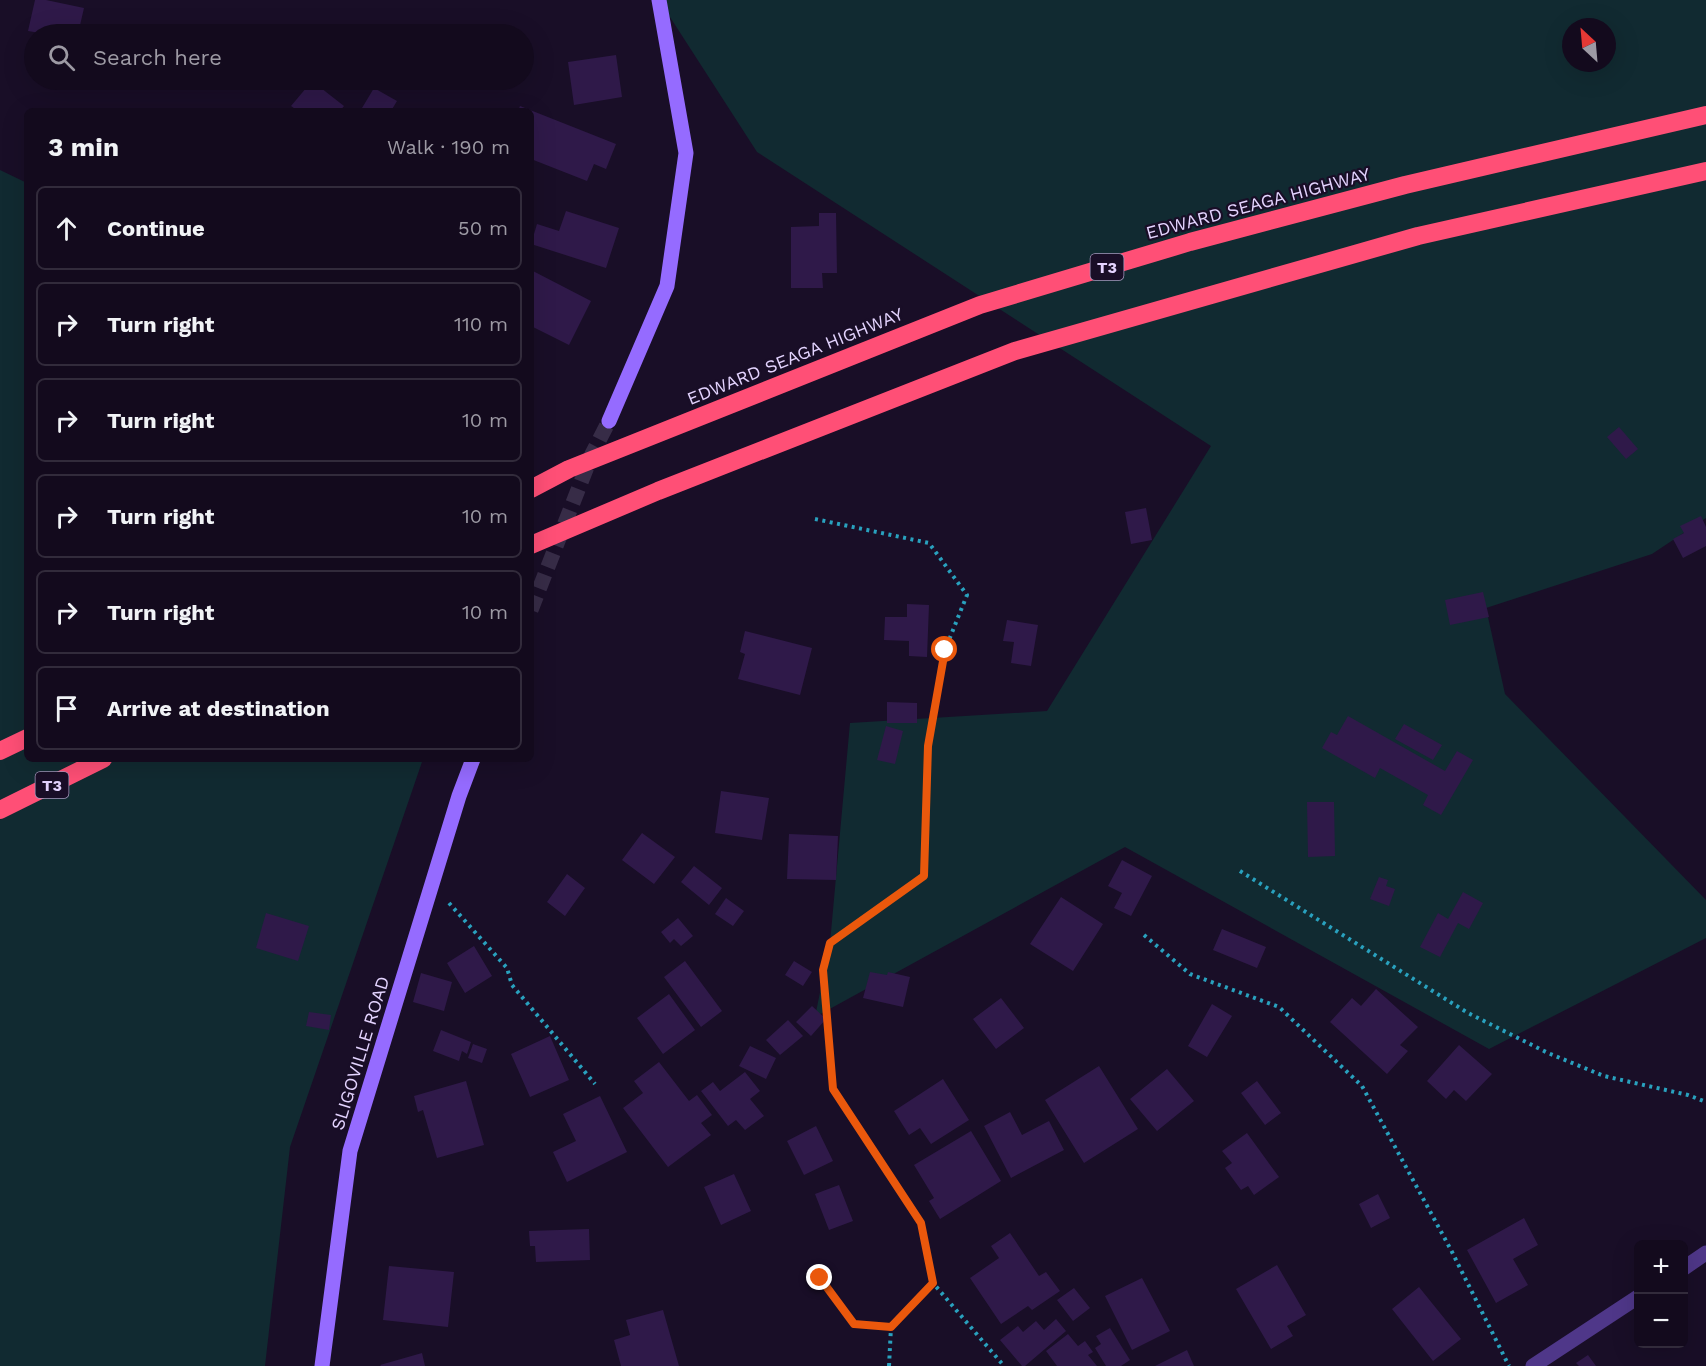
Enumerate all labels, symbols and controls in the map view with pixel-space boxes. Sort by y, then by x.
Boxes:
north arrow [1562,18,1616,72]
search box [24,24,534,90]
icon: search [45,41,78,74]
text: Search here [93,45,222,70]
text: 3 min [48,132,119,162]
text: Walk · 190 m [387,135,510,159]
street label: EDWARD SEAGA HIGHWAY [1144,163,1373,243]
icon: ahead [50,212,83,245]
text: Continue [107,216,205,241]
text: 50 m [458,216,508,240]
road number: T3 [1090,254,1124,280]
street label: EDWARD SEAGA HIGHWAY [684,303,907,409]
icon: right [50,308,83,341]
text: Turn right [107,312,214,337]
text: 110 m [454,312,508,336]
icon: right [50,404,83,437]
text: Turn right [107,408,214,433]
text: 10 m [462,408,508,432]
icon: right [50,500,83,533]
text: Turn right [107,504,214,529]
text: 10 m [462,504,508,528]
icon: right [50,596,83,629]
text: Turn right [107,600,214,625]
text: 10 m [462,600,508,624]
route start [931,636,957,662]
icon: arrive [50,692,83,725]
text: Arrive at destination [107,696,330,721]
road number: T3 [36,772,68,798]
street label: SLIGOVILLE ROAD [327,974,393,1132]
map controls [1634,1240,1688,1348]
button: + [1634,1240,1688,1294]
route end [806,1264,832,1290]
button: − [1634,1294,1688,1348]

